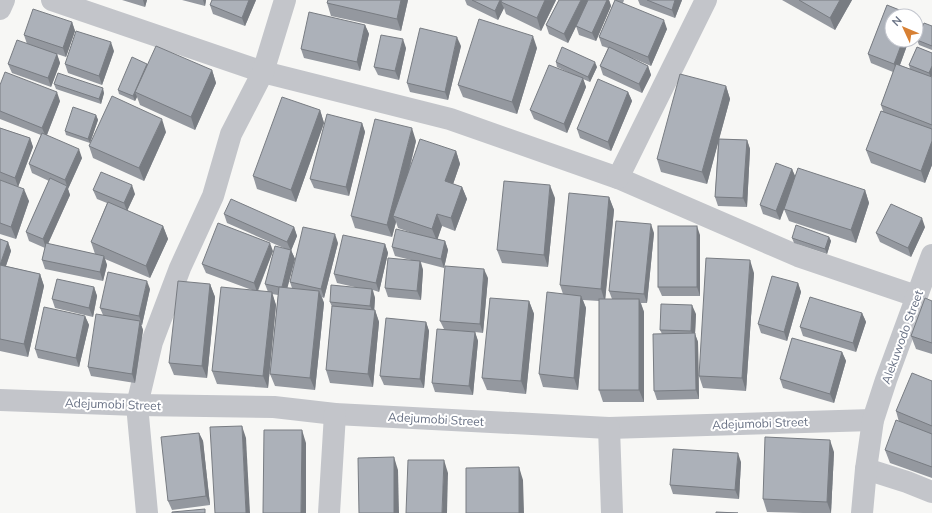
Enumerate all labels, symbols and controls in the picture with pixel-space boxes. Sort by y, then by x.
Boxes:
north arrow [884,8,924,48]
text: N [889,13,905,29]
street label: Alekuwodo Street [878,288,926,386]
street label: Adejumobi Street [65,395,161,413]
street label: Adejumobi Street [388,409,484,429]
street label: Adejumobi Street [712,414,808,432]

